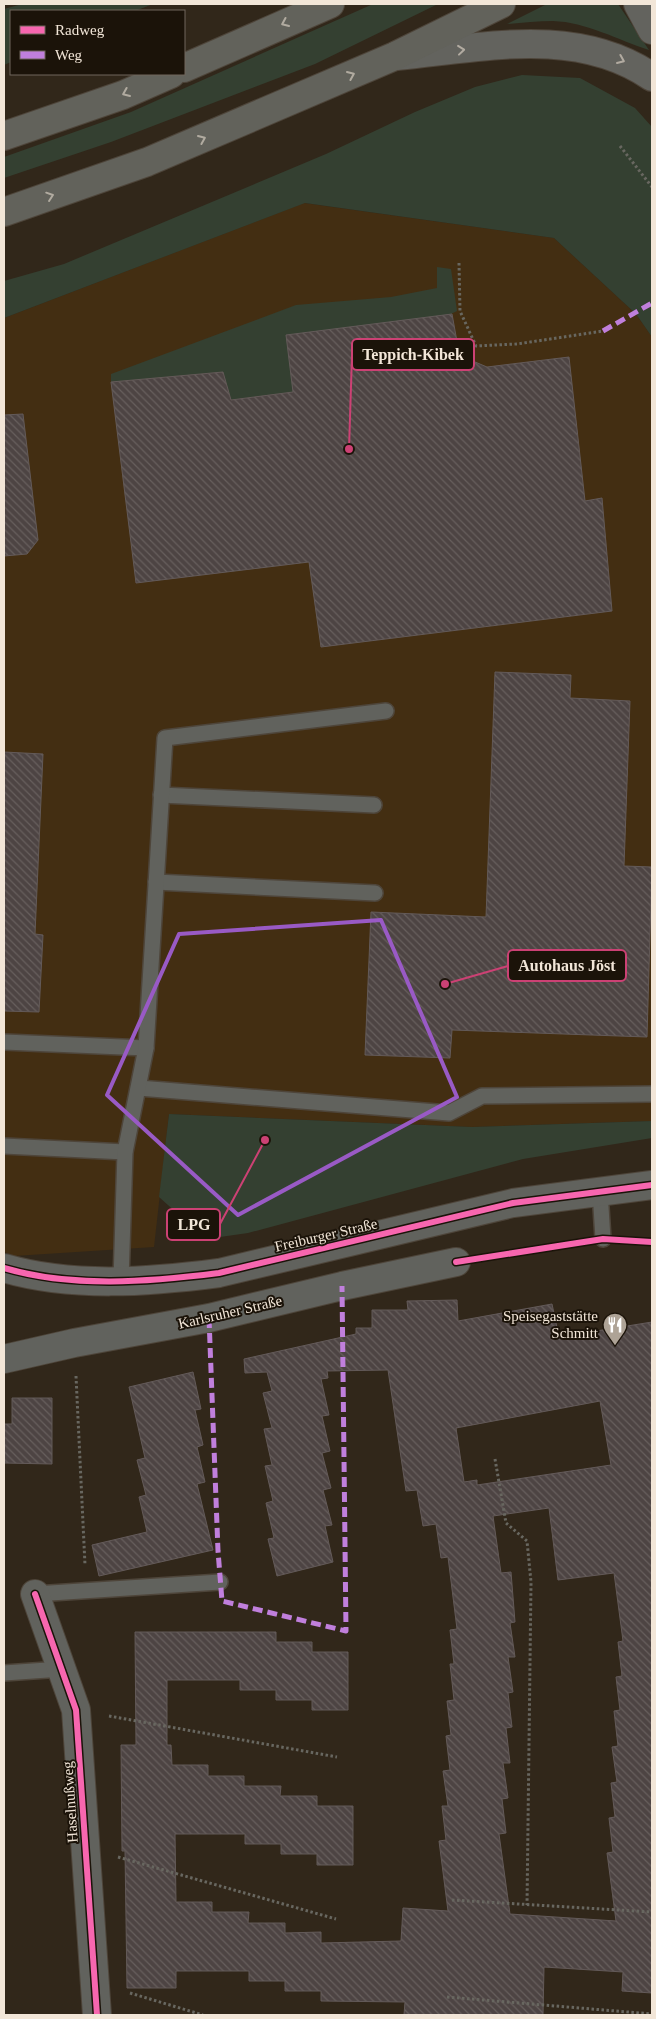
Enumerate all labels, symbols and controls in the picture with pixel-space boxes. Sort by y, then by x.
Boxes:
legend [10,10,185,75]
one-way arrow [281,17,290,28]
text: Radweg [55,22,105,38]
one-way arrow [457,45,465,56]
text: Weg [55,47,83,63]
one-way arrow [616,53,625,64]
one-way arrow [346,70,355,81]
one-way arrow [122,87,131,98]
one-way arrow [197,134,206,145]
one-way arrow [45,192,54,202]
callout: Teppich-Kibek [352,339,474,370]
text: Teppich-Kibek [362,346,464,364]
callout: Autohaus Jöst [508,950,626,981]
text: Autohaus Jöst [518,957,616,974]
callout: LPG [167,1209,220,1240]
street label: Freiburger Straße [273,1215,379,1255]
text: LPG [178,1216,211,1233]
street label: Karlsruher Straße [176,1292,284,1332]
place label: Speisegaststätte Schmitt [503,1308,599,1341]
restaurant icon: Speisegaststätte Schmitt [602,1312,628,1346]
street label: Haselnußweg [59,1760,81,1843]

